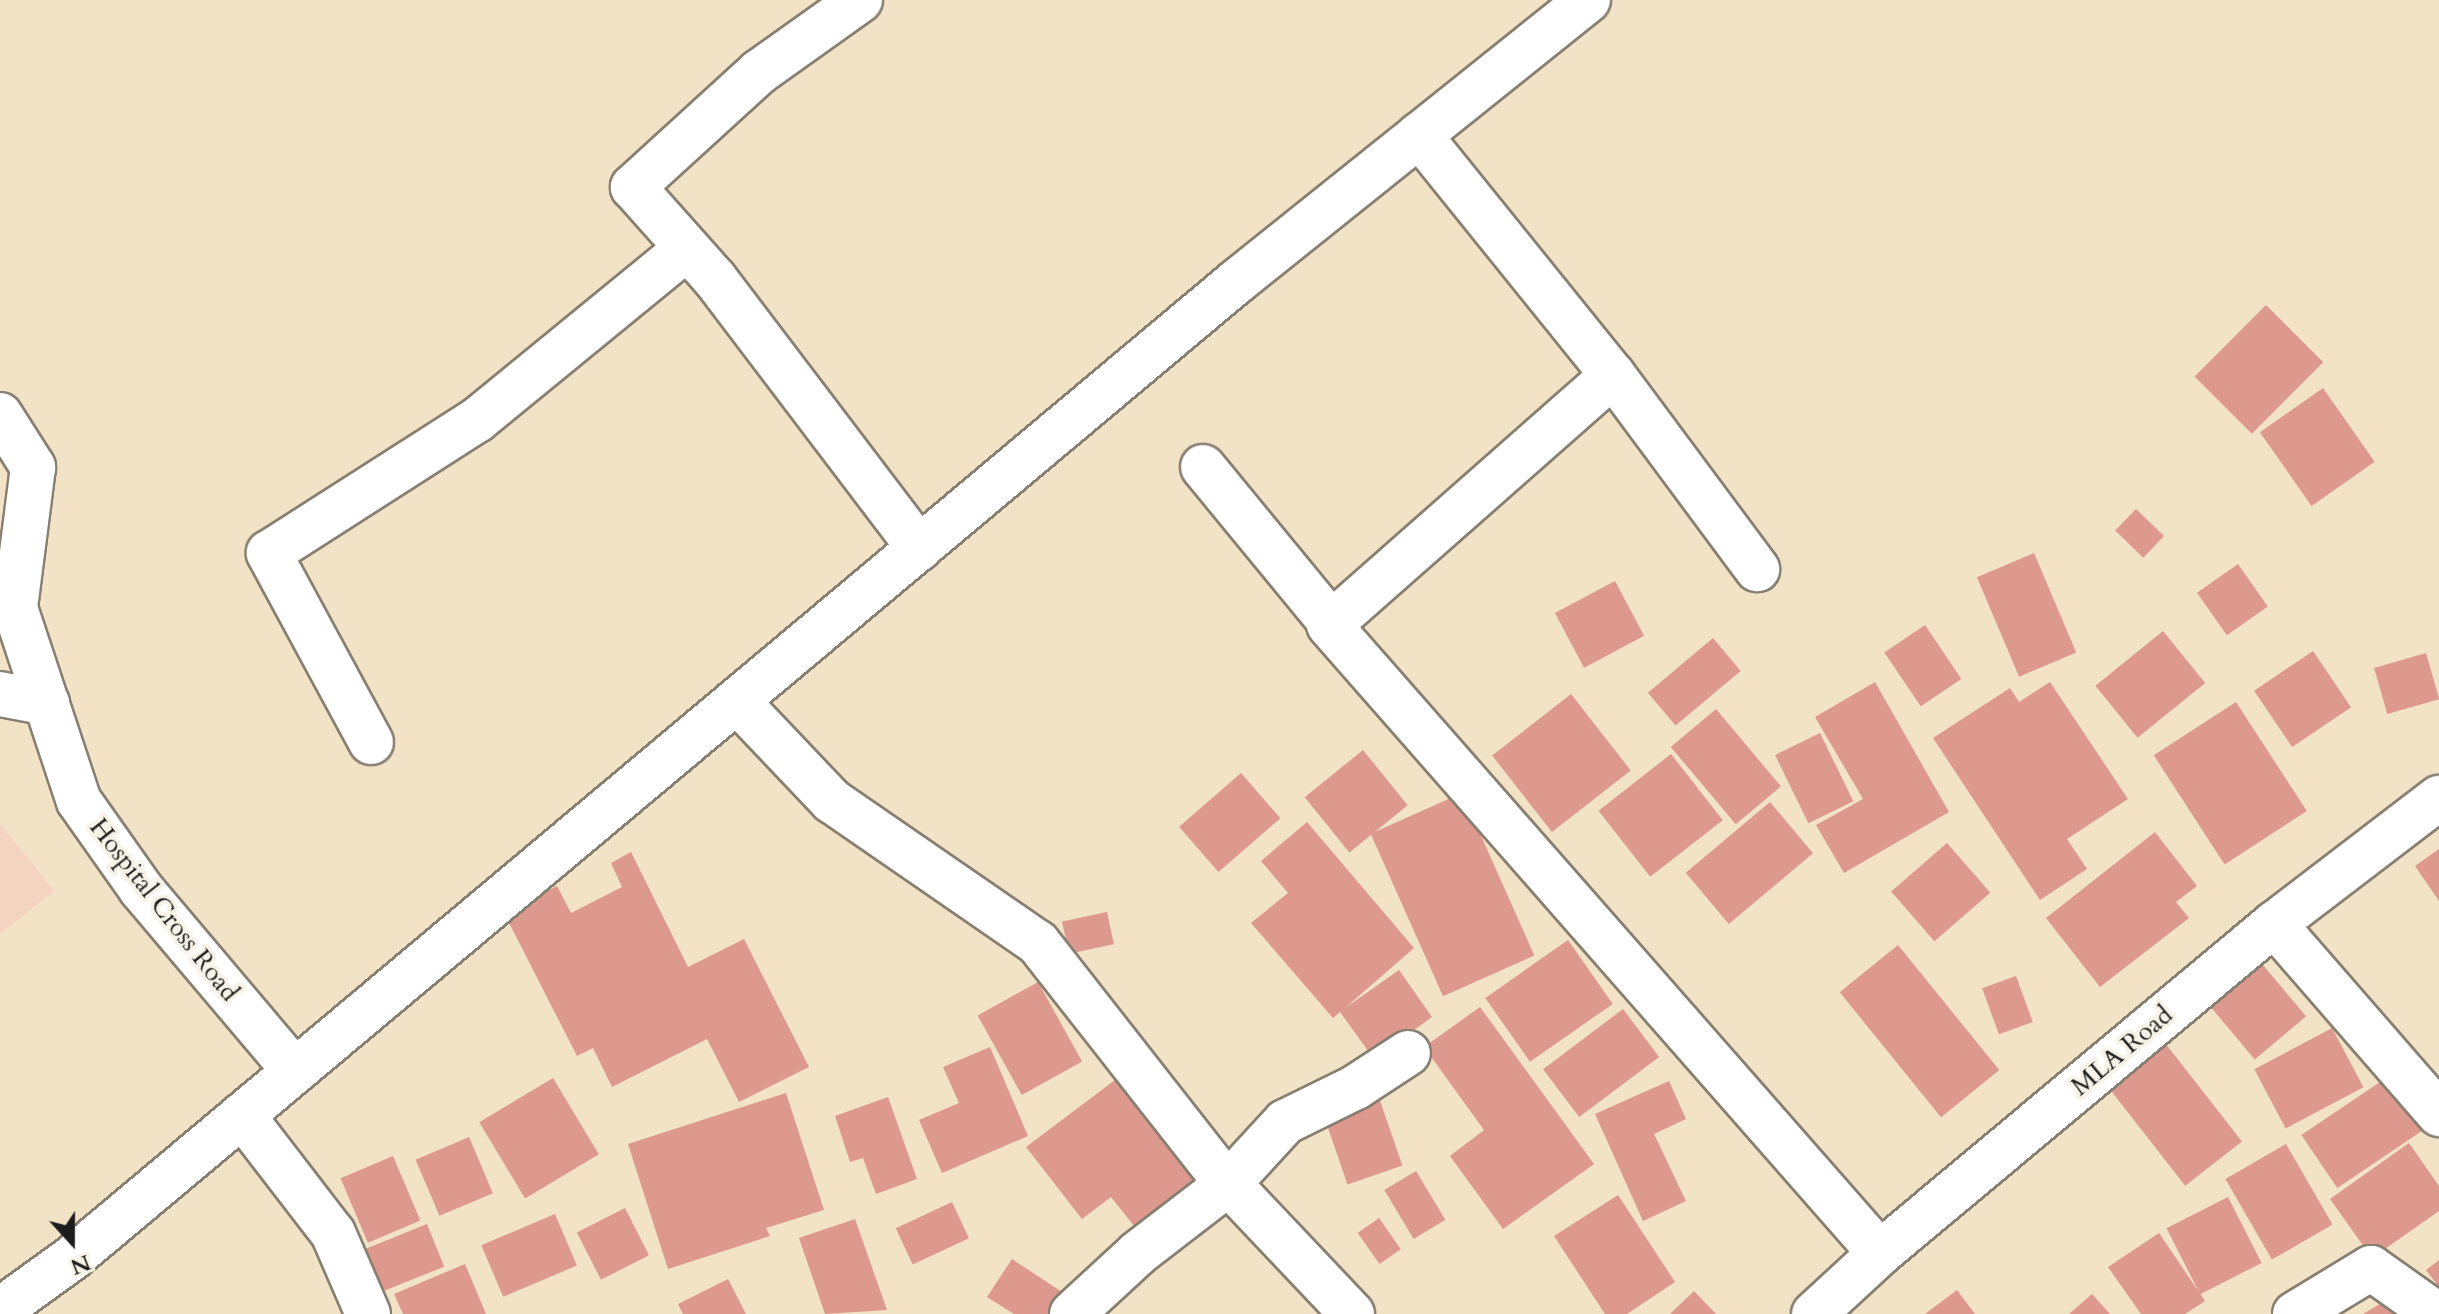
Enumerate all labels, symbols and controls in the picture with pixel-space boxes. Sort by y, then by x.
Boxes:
street label: Hospital Cross Road [83,812,245,1008]
street label: MLA Road [2065,1000,2179,1102]
north arrow [32,1202,112,1282]
text: N [66,1247,95,1282]

